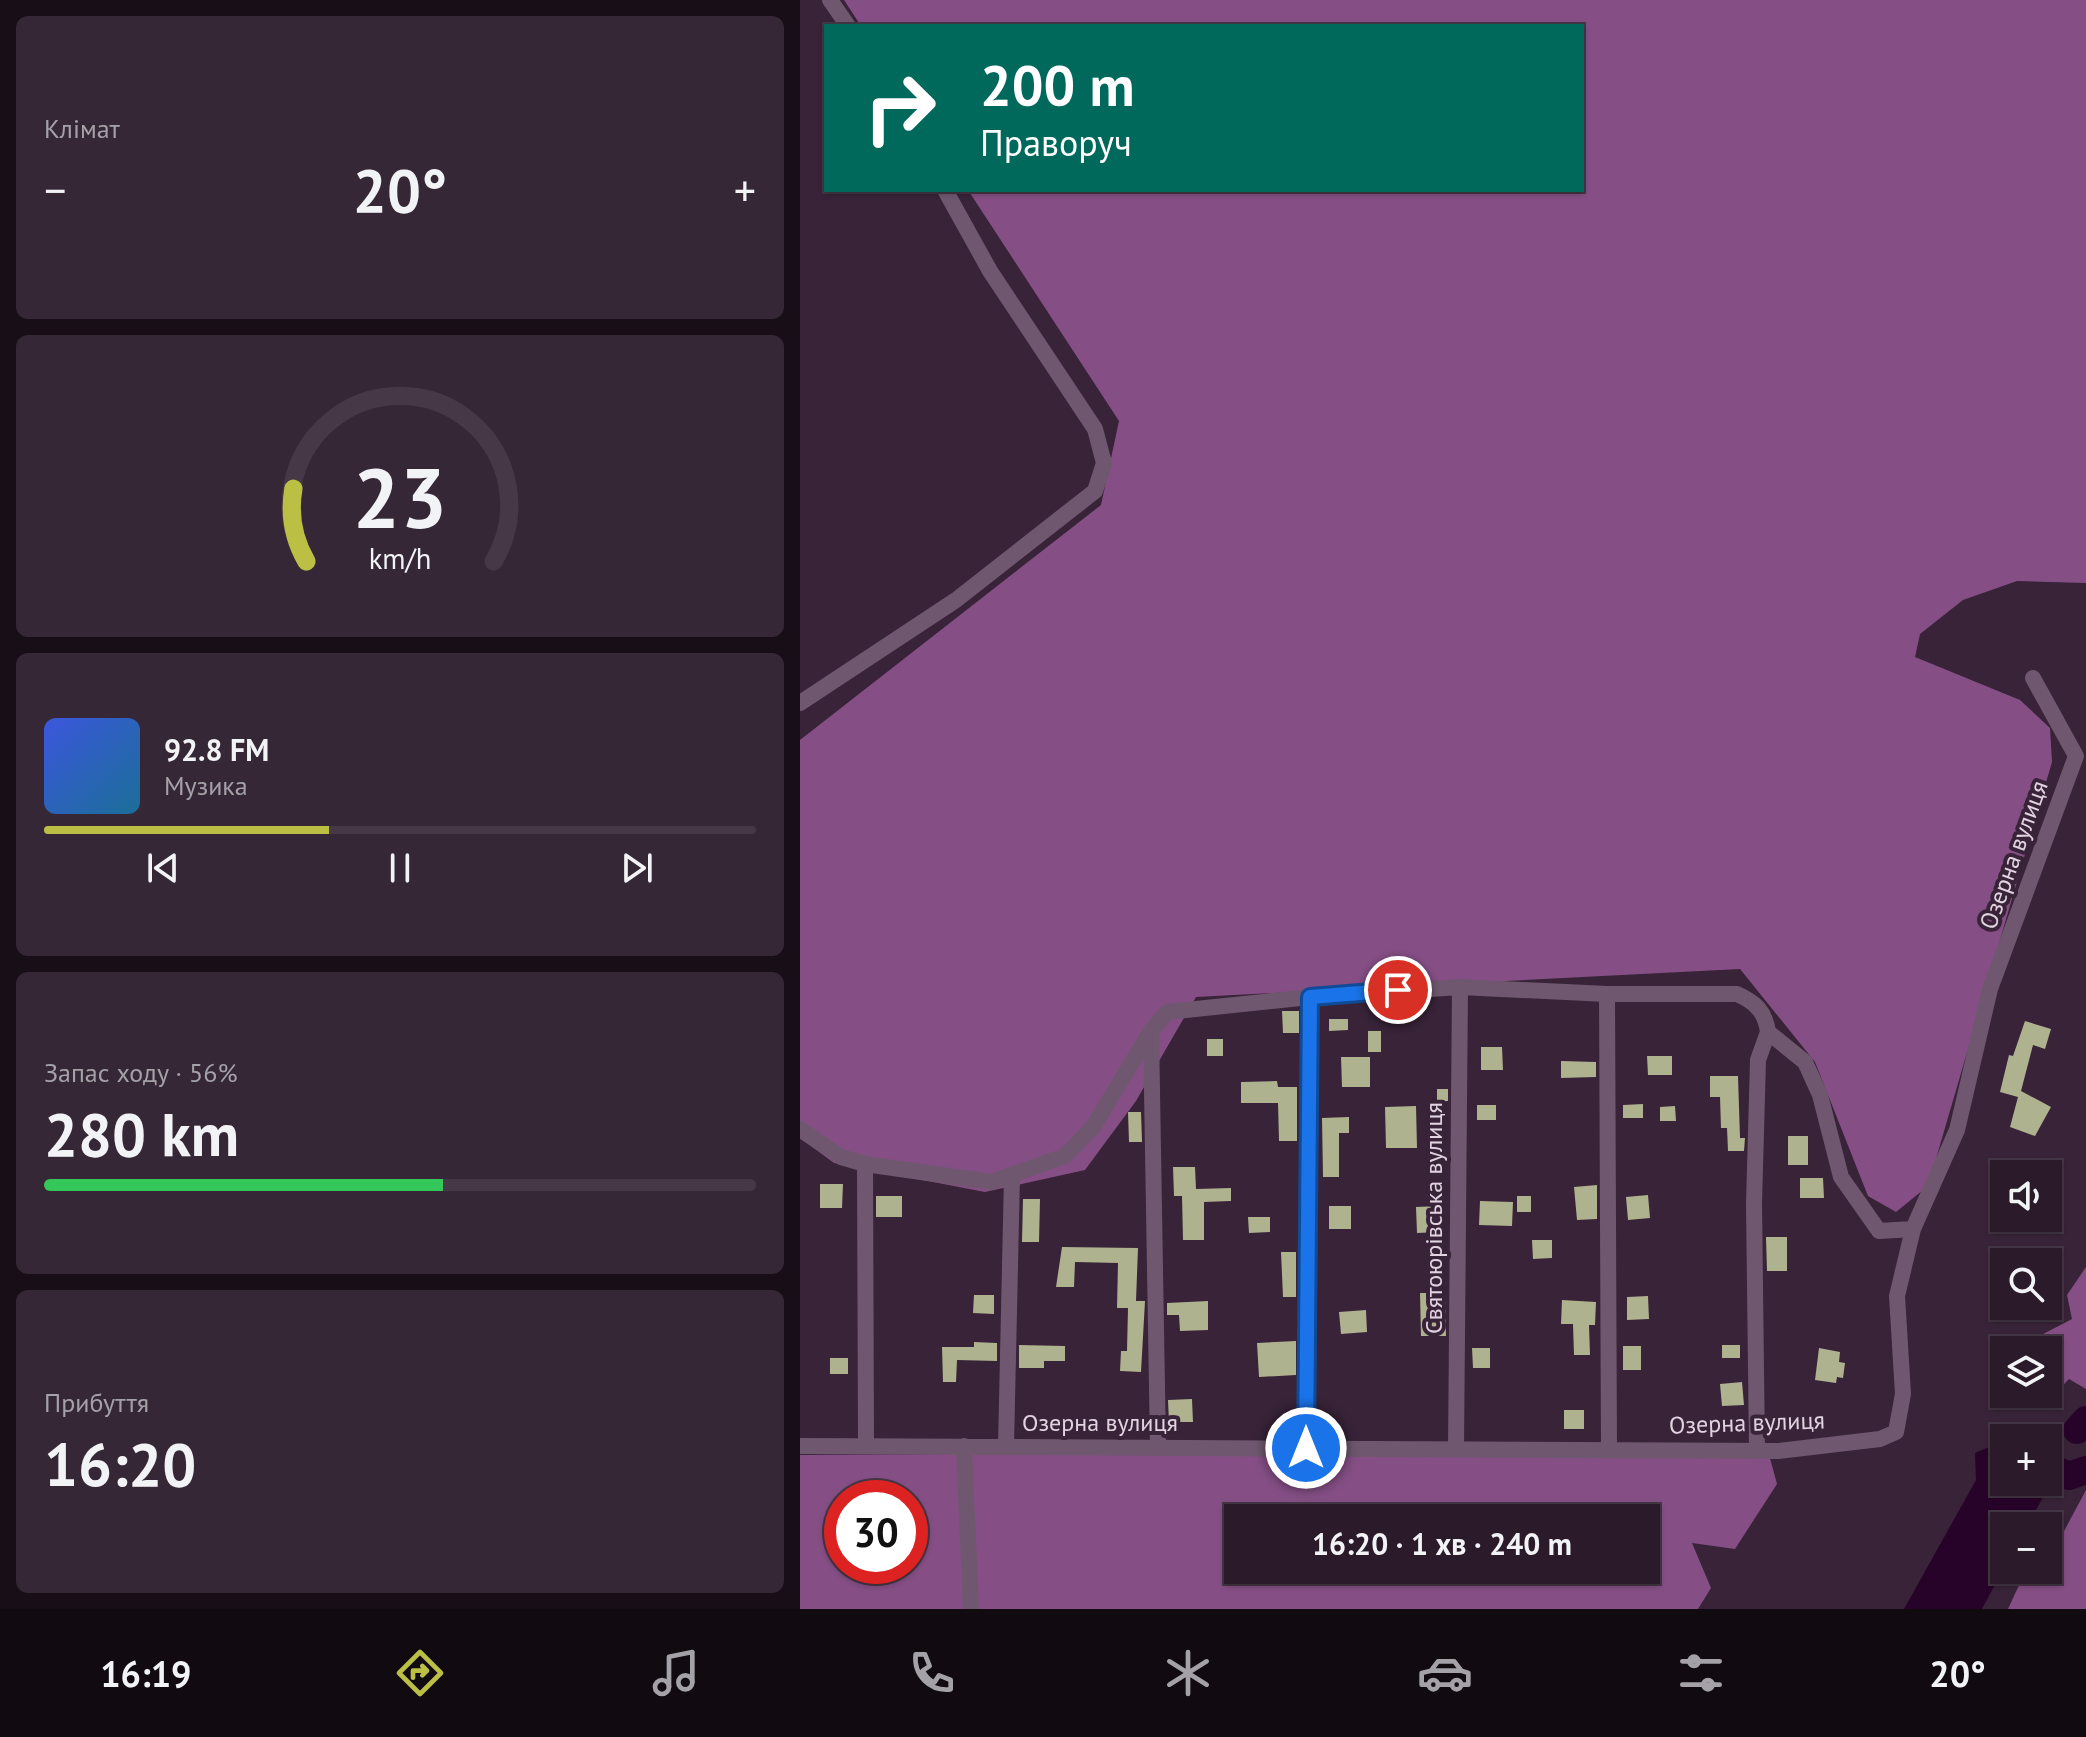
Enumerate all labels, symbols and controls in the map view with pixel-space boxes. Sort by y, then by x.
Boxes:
text: 200 m [980,49,1135,121]
icon: right [848,56,952,160]
text: Клімат [44,112,120,145]
text: Праворуч [980,119,1132,166]
text: 20° [353,151,447,229]
text: − [44,161,66,218]
text: + [734,161,756,218]
text: 23 [353,442,447,550]
text: km/h [369,540,431,577]
text: 92.8 FM [164,730,269,769]
text: Музика [164,769,248,802]
street label: Озерна вулиця [1972,776,2055,933]
icon: previous [141,846,185,890]
icon: pause [378,846,422,890]
icon: next [615,846,659,890]
pin [1364,956,1432,1024]
icon: arrive [1376,968,1420,1012]
text: Запас ходу · 56% [44,1056,238,1089]
text: 280 km [44,1095,239,1173]
street label: Святоюрівська вулиця [1418,1102,1449,1334]
map controls [1990,1160,2062,1584]
button: sound [1990,1160,2062,1232]
button: search [1990,1248,2062,1320]
button: layers [1990,1336,2062,1408]
text: Прибуття [44,1386,149,1419]
street label: Озерна вулиця [1668,1404,1825,1441]
position arrow [1264,1406,1348,1490]
street label: Озерна вулиця [1022,1407,1178,1438]
button: + [1990,1424,2062,1496]
text: 16:20 [44,1425,196,1503]
speed limit sign: 30 [824,1480,928,1584]
button: − [1990,1512,2062,1584]
text: 16:20 · 1 хв · 240 m [1312,1524,1572,1563]
icon: directions [392,1645,448,1701]
icon: music [648,1645,704,1701]
icon: phone [904,1645,960,1701]
icon: climate [1160,1645,1216,1701]
icon: car [1417,1645,1473,1701]
icon: filters [1673,1645,1729,1701]
text: 16:19 [100,1650,191,1697]
text: 20° [1929,1650,1986,1697]

